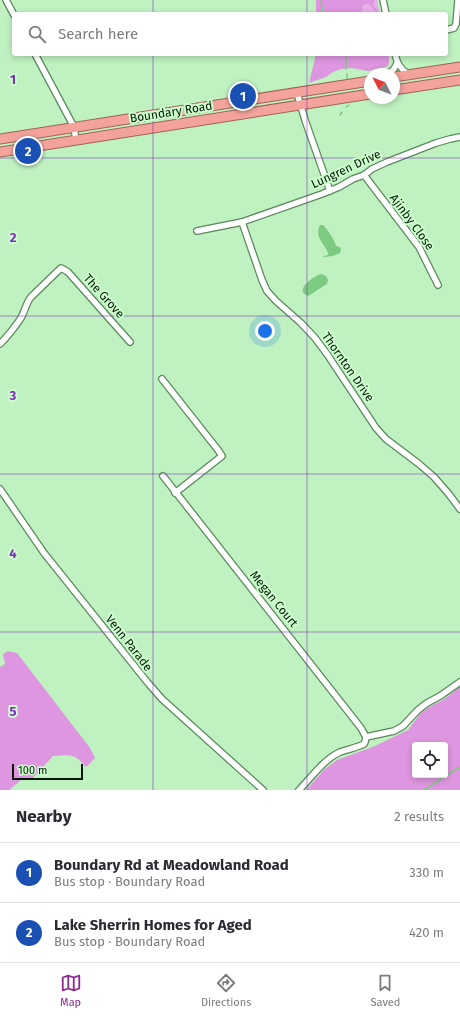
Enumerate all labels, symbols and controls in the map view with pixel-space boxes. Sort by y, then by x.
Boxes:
search box [12,12,448,56]
icon: search [26,23,48,45]
text: Search here [58,25,138,43]
north arrow [364,68,400,104]
text: 1 [10,72,16,87]
pin: 1 [230,81,256,111]
street label: Boundary Road [129,99,213,125]
pin: 2 [15,136,41,166]
street label: Lungren Drive [309,147,383,191]
street label: Ajinby Close [387,191,437,253]
text: 2 [10,230,17,245]
street label: The Grove [81,271,127,321]
your location [255,321,275,341]
street label: Thornton Drive [319,330,377,404]
text: 3 [9,388,17,403]
text: 4 [9,546,17,561]
street label: Megan Court [247,568,301,630]
street label: Venn Parade [103,612,155,674]
text: 5 [10,704,17,719]
map controls [412,742,448,778]
button: locate [412,742,448,778]
scale bar [12,762,83,781]
text: 100 m [18,764,47,777]
text: Nearby [16,806,71,827]
text: 2 results [394,809,444,824]
text: Boundary Rd at Meadowland Road [54,856,289,874]
text: 1 [26,865,32,880]
text: 330 m [409,865,444,880]
text: Bus stop · Boundary Road [54,874,205,889]
text: Lake Sherrin Homes for Aged [54,916,252,934]
text: 2 [26,925,32,940]
text: 420 m [409,925,444,940]
text: Bus stop · Boundary Road [54,934,205,949]
tab: Map [60,972,82,1009]
tab: Directions [201,972,251,1009]
tab: Saved [371,972,400,1009]

